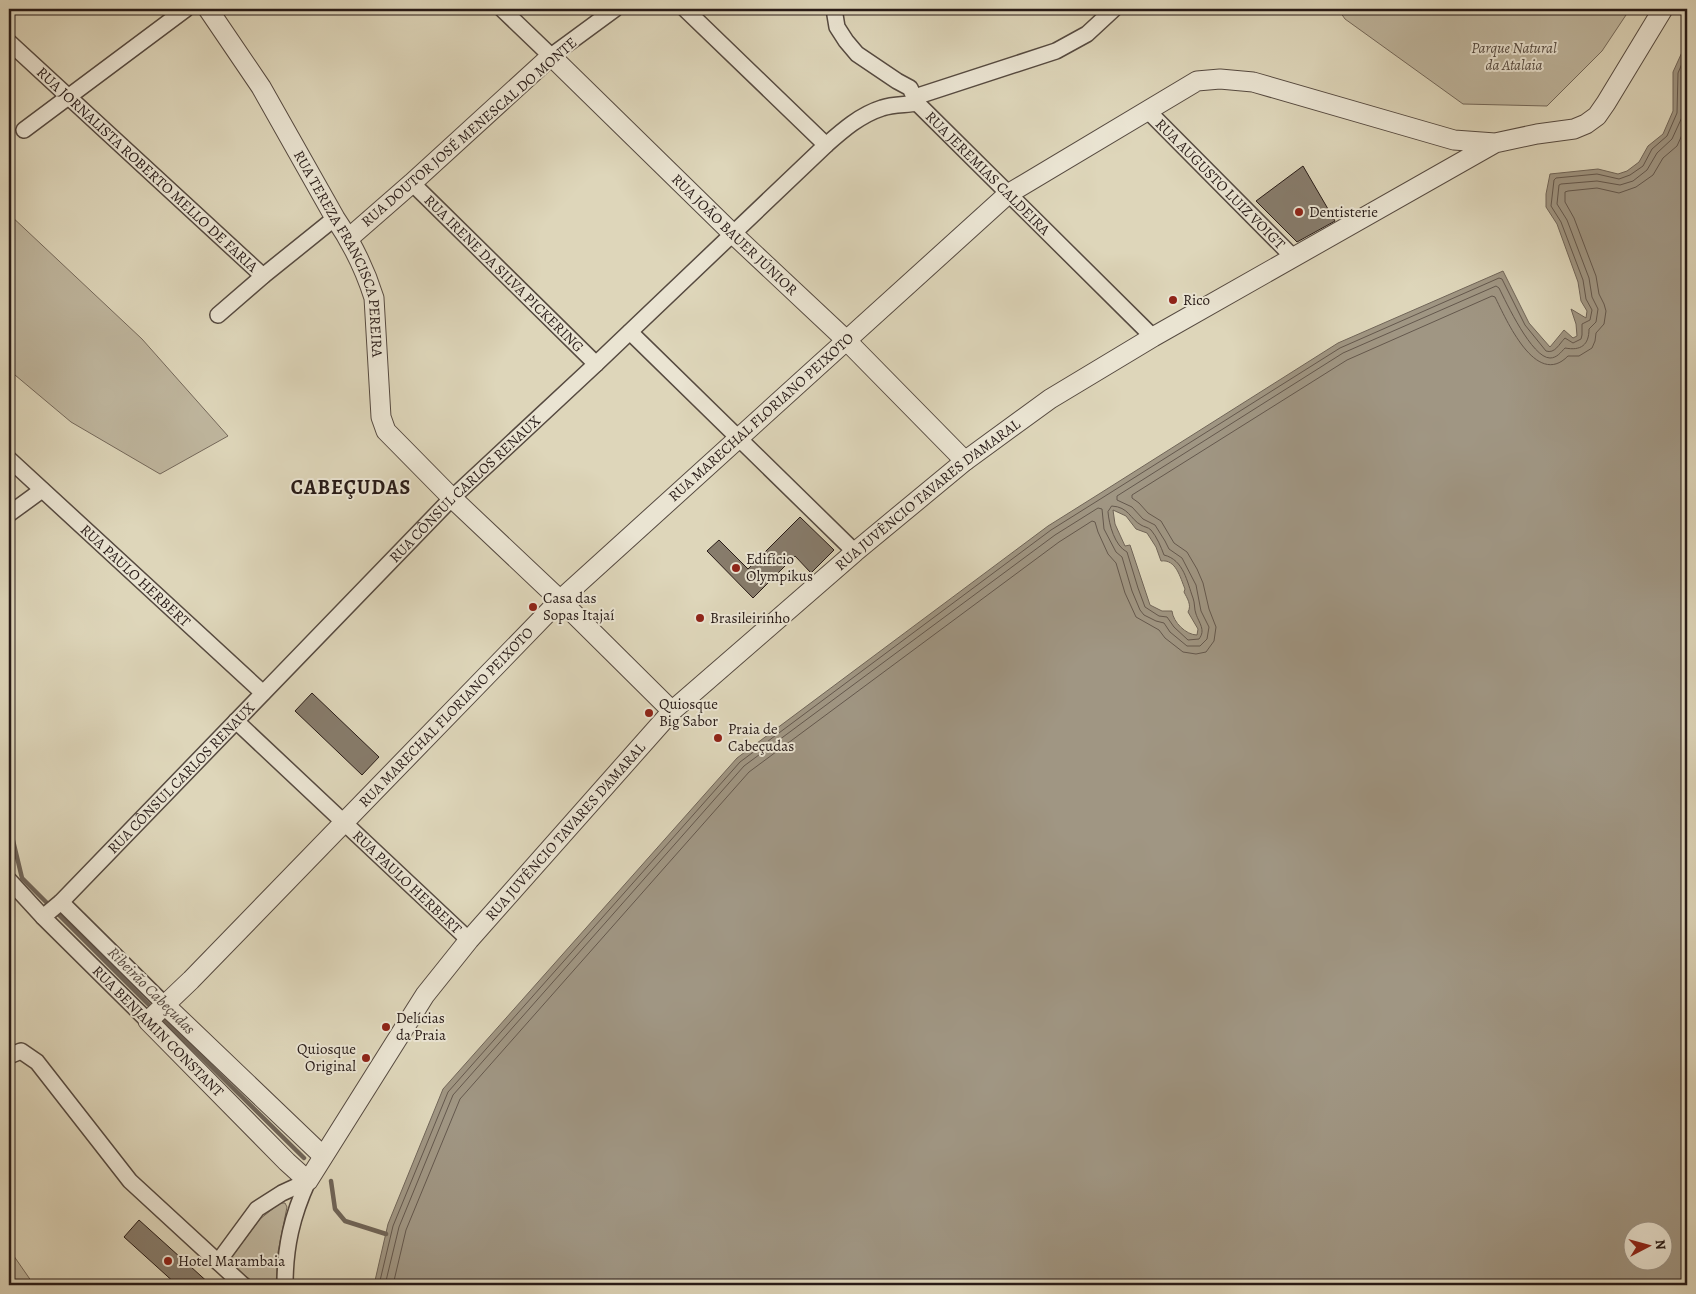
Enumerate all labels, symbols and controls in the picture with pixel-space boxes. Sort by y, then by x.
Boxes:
street label: RUA DOUTOR JOSÉ MENESCAL DO MONTE [357,33,581,231]
park label: Parque Natural da Atalaia [1471,38,1557,75]
street label: RUA JORNALISTA ROBERTO MELLO DE FARIA [32,62,262,277]
street label: RUA JEREMIAS CALDEIRA [921,107,1055,240]
street label: RUA AUGUSTO LUIZ VOIGT [1151,114,1290,254]
street label: RUA TEREZA FRANCISCA PEREIRA [289,147,387,358]
street label: RUA JOÃO BAUER JÚNIOR [667,169,803,300]
street label: RUA IRENE DA SILVA PICKERING [420,190,588,356]
place label: Dentisterie [1309,202,1378,222]
marker: Dentisterie [1293,206,1305,218]
place label: Rico [1183,290,1210,310]
marker: Rico [1167,294,1179,306]
street label: RUA MARECHAL FLORIANO PEIXOTO [664,328,858,506]
street label: RUA CÔNSUL CARLOS RENAUX [385,411,545,567]
street label: RUA JUVÊNCIO TAVARES D'AMARAL [831,414,1024,575]
district label: CABEÇUDAS [291,474,411,501]
street label: RUA PAULO HERBERT [76,520,195,632]
place label: Edifício Olympikus [746,549,813,586]
marker: Edifício Olympikus [730,562,742,574]
place label: Casa das Sopas Itajaí [543,588,614,625]
marker: Casa das Sopas Itajaí [527,601,539,613]
place label: Brasileirinho [710,608,790,628]
marker: Brasileirinho [694,612,706,624]
street label: RUA MARECHAL FLORIANO PEIXOTO [354,622,538,812]
place label: Quiosque Big Sabor [659,694,718,731]
street label: RUA CÔNSUL CARLOS RENAUX [103,698,259,858]
marker: Quiosque Big Sabor [643,707,655,719]
place label: Praia de Cabeçudas [728,719,794,756]
marker: Praia de Cabeçudas [712,732,724,744]
street label: RUA JUVÊNCIO TAVARES D'AMARAL [481,738,650,925]
street label: RUA PAULO HERBERT [348,826,467,939]
water label: Ribeirão Cabeçudas [103,942,200,1040]
street label: RUA BENJAMIN CONSTANT [88,961,229,1102]
place label: Delícias da Praia [396,1008,446,1045]
marker: Delícias da Praia [380,1021,392,1033]
place label: Quiosque Original [297,1039,356,1076]
marker: Quiosque Original [360,1052,372,1064]
north arrow [1624,1222,1674,1272]
text: N [1650,1239,1670,1251]
place label: Hotel Marambaia [178,1251,285,1271]
marker: Hotel Marambaia [162,1255,174,1267]

